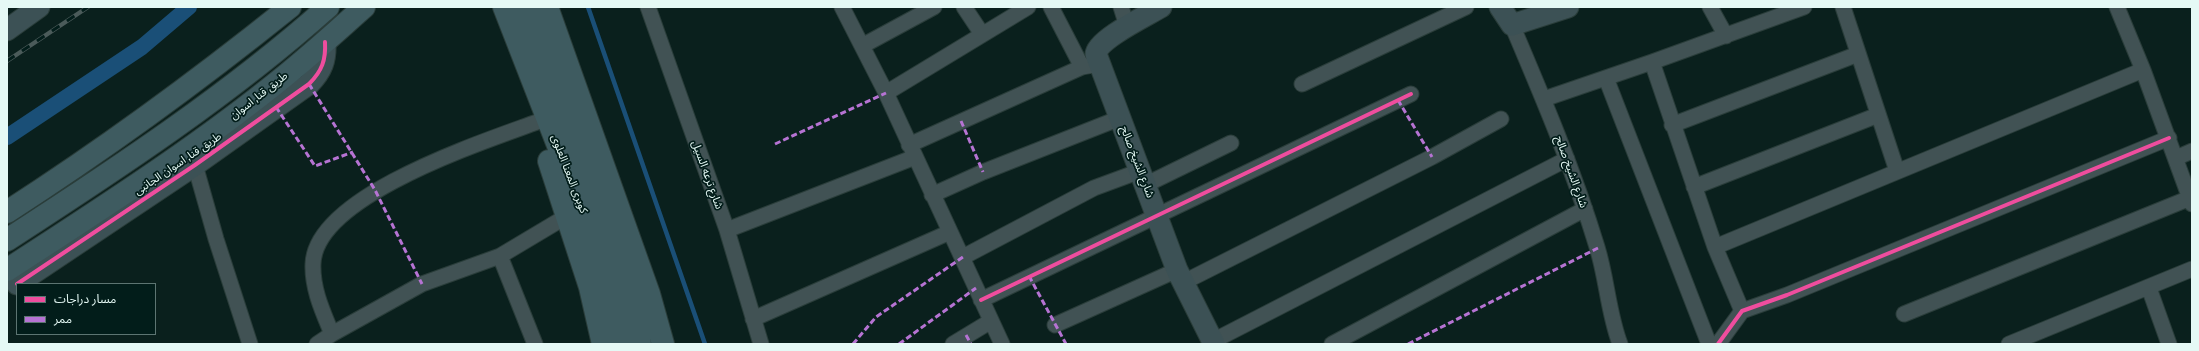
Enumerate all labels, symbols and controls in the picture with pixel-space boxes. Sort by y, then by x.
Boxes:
street label: طريق قنا, اسوان [228,69,290,123]
street label: شارع الشيخ صالح [1117,124,1157,200]
street label: طريق قنا, اسوان الجانبى [132,130,224,198]
street label: كوبرى المعنا العلوى [548,133,590,215]
street label: شارع الشيخ صالح [1552,134,1590,210]
street label: شارع ترعه السيل [689,139,725,211]
legend [16,283,156,335]
text: مسار دراجات [54,292,116,306]
text: ممر [54,312,72,326]

